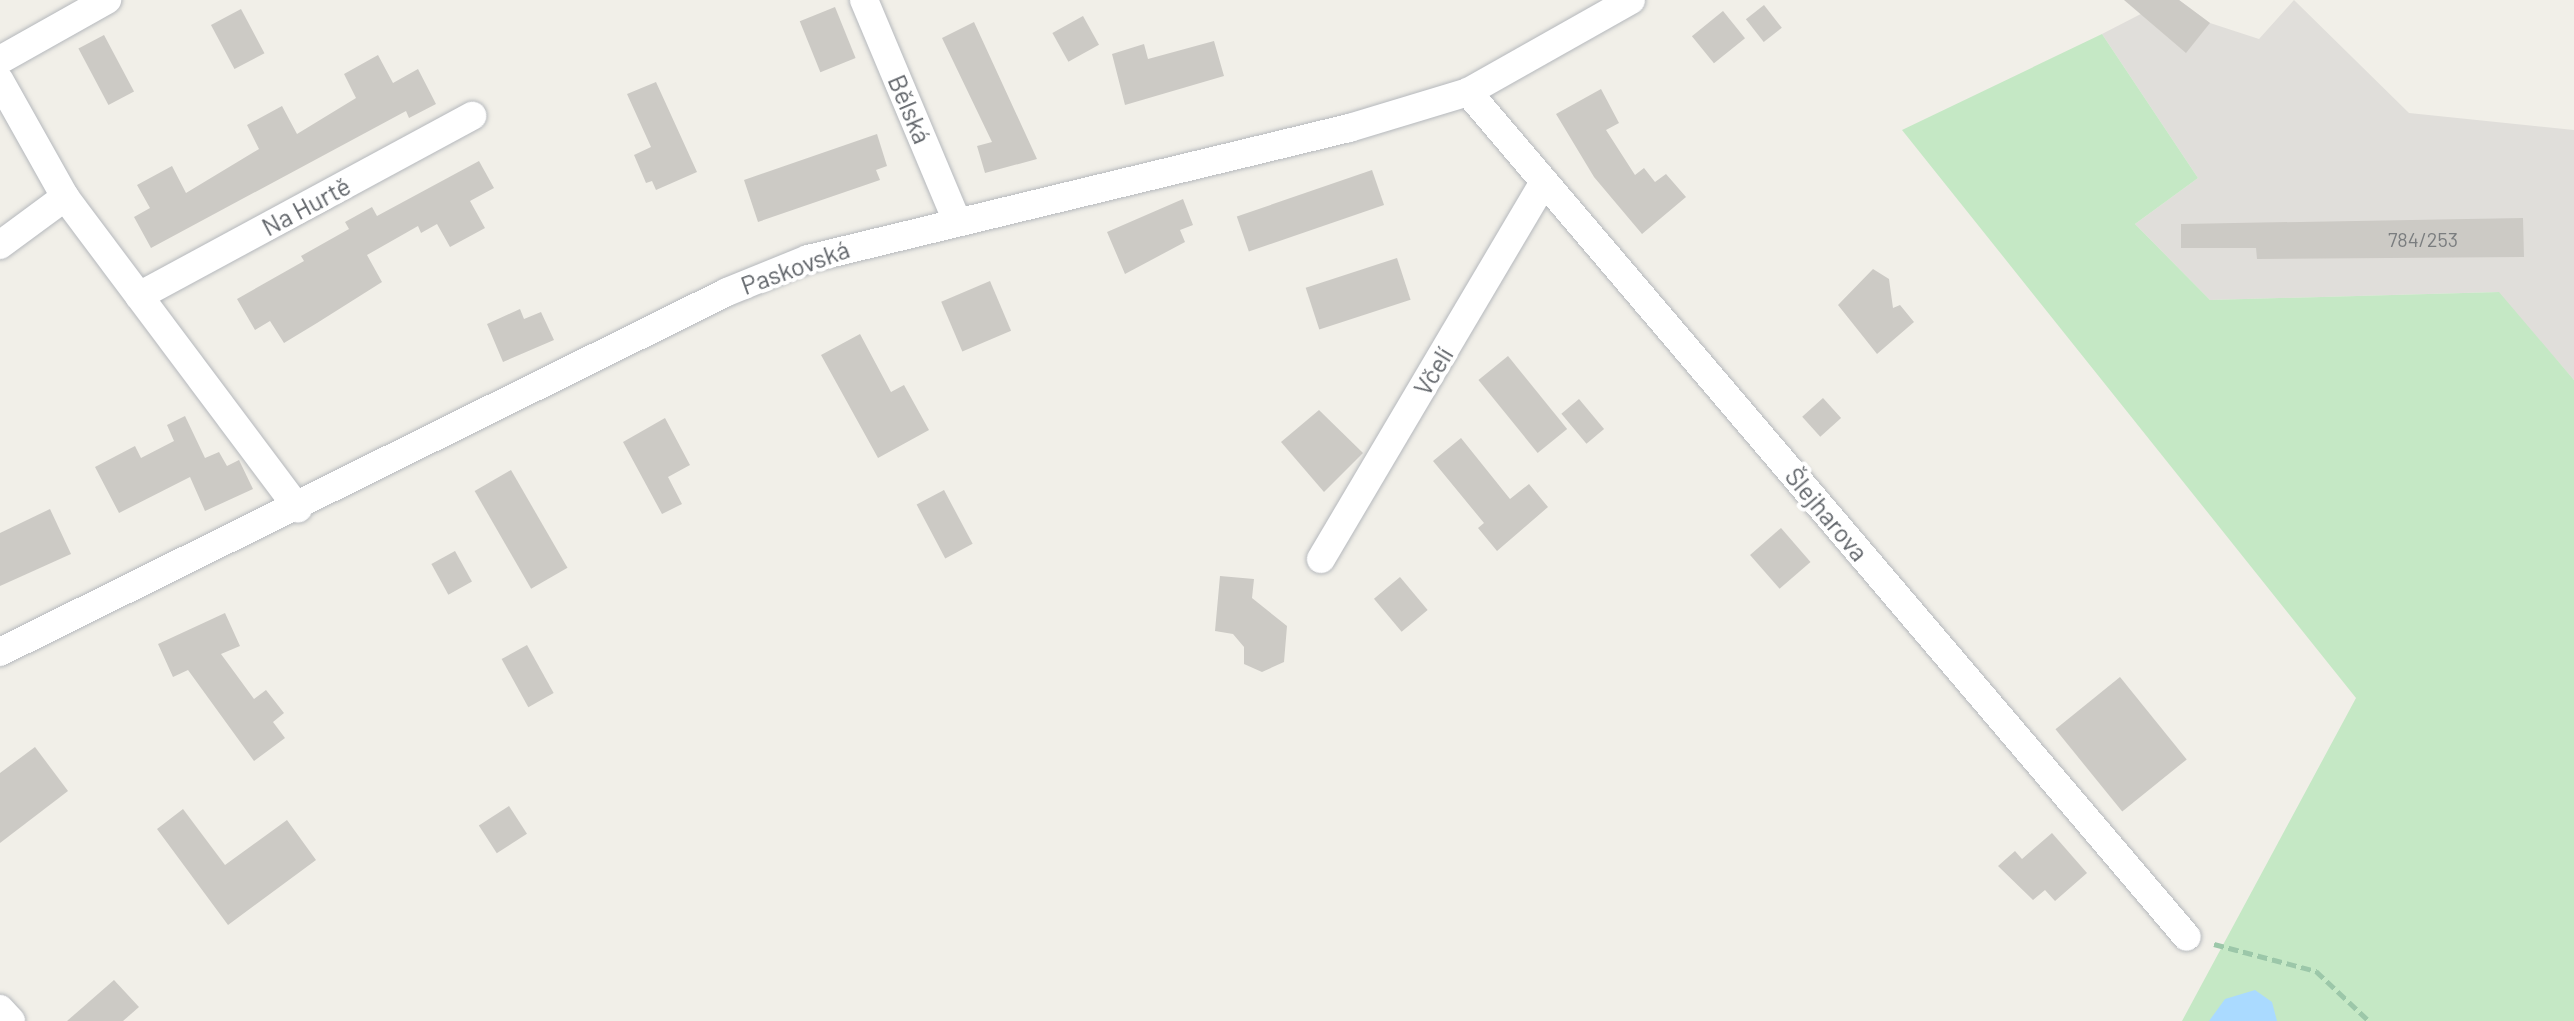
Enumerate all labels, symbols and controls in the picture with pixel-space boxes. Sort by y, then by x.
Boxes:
street label: Bělská [882,70,938,148]
street label: Na Hurtě [257,170,355,242]
house number: 784/253 [2388,227,2458,251]
street label: Paskovská [737,234,853,300]
street label: Včelí [1407,342,1459,400]
street label: Šlejharova [1779,461,1875,567]

